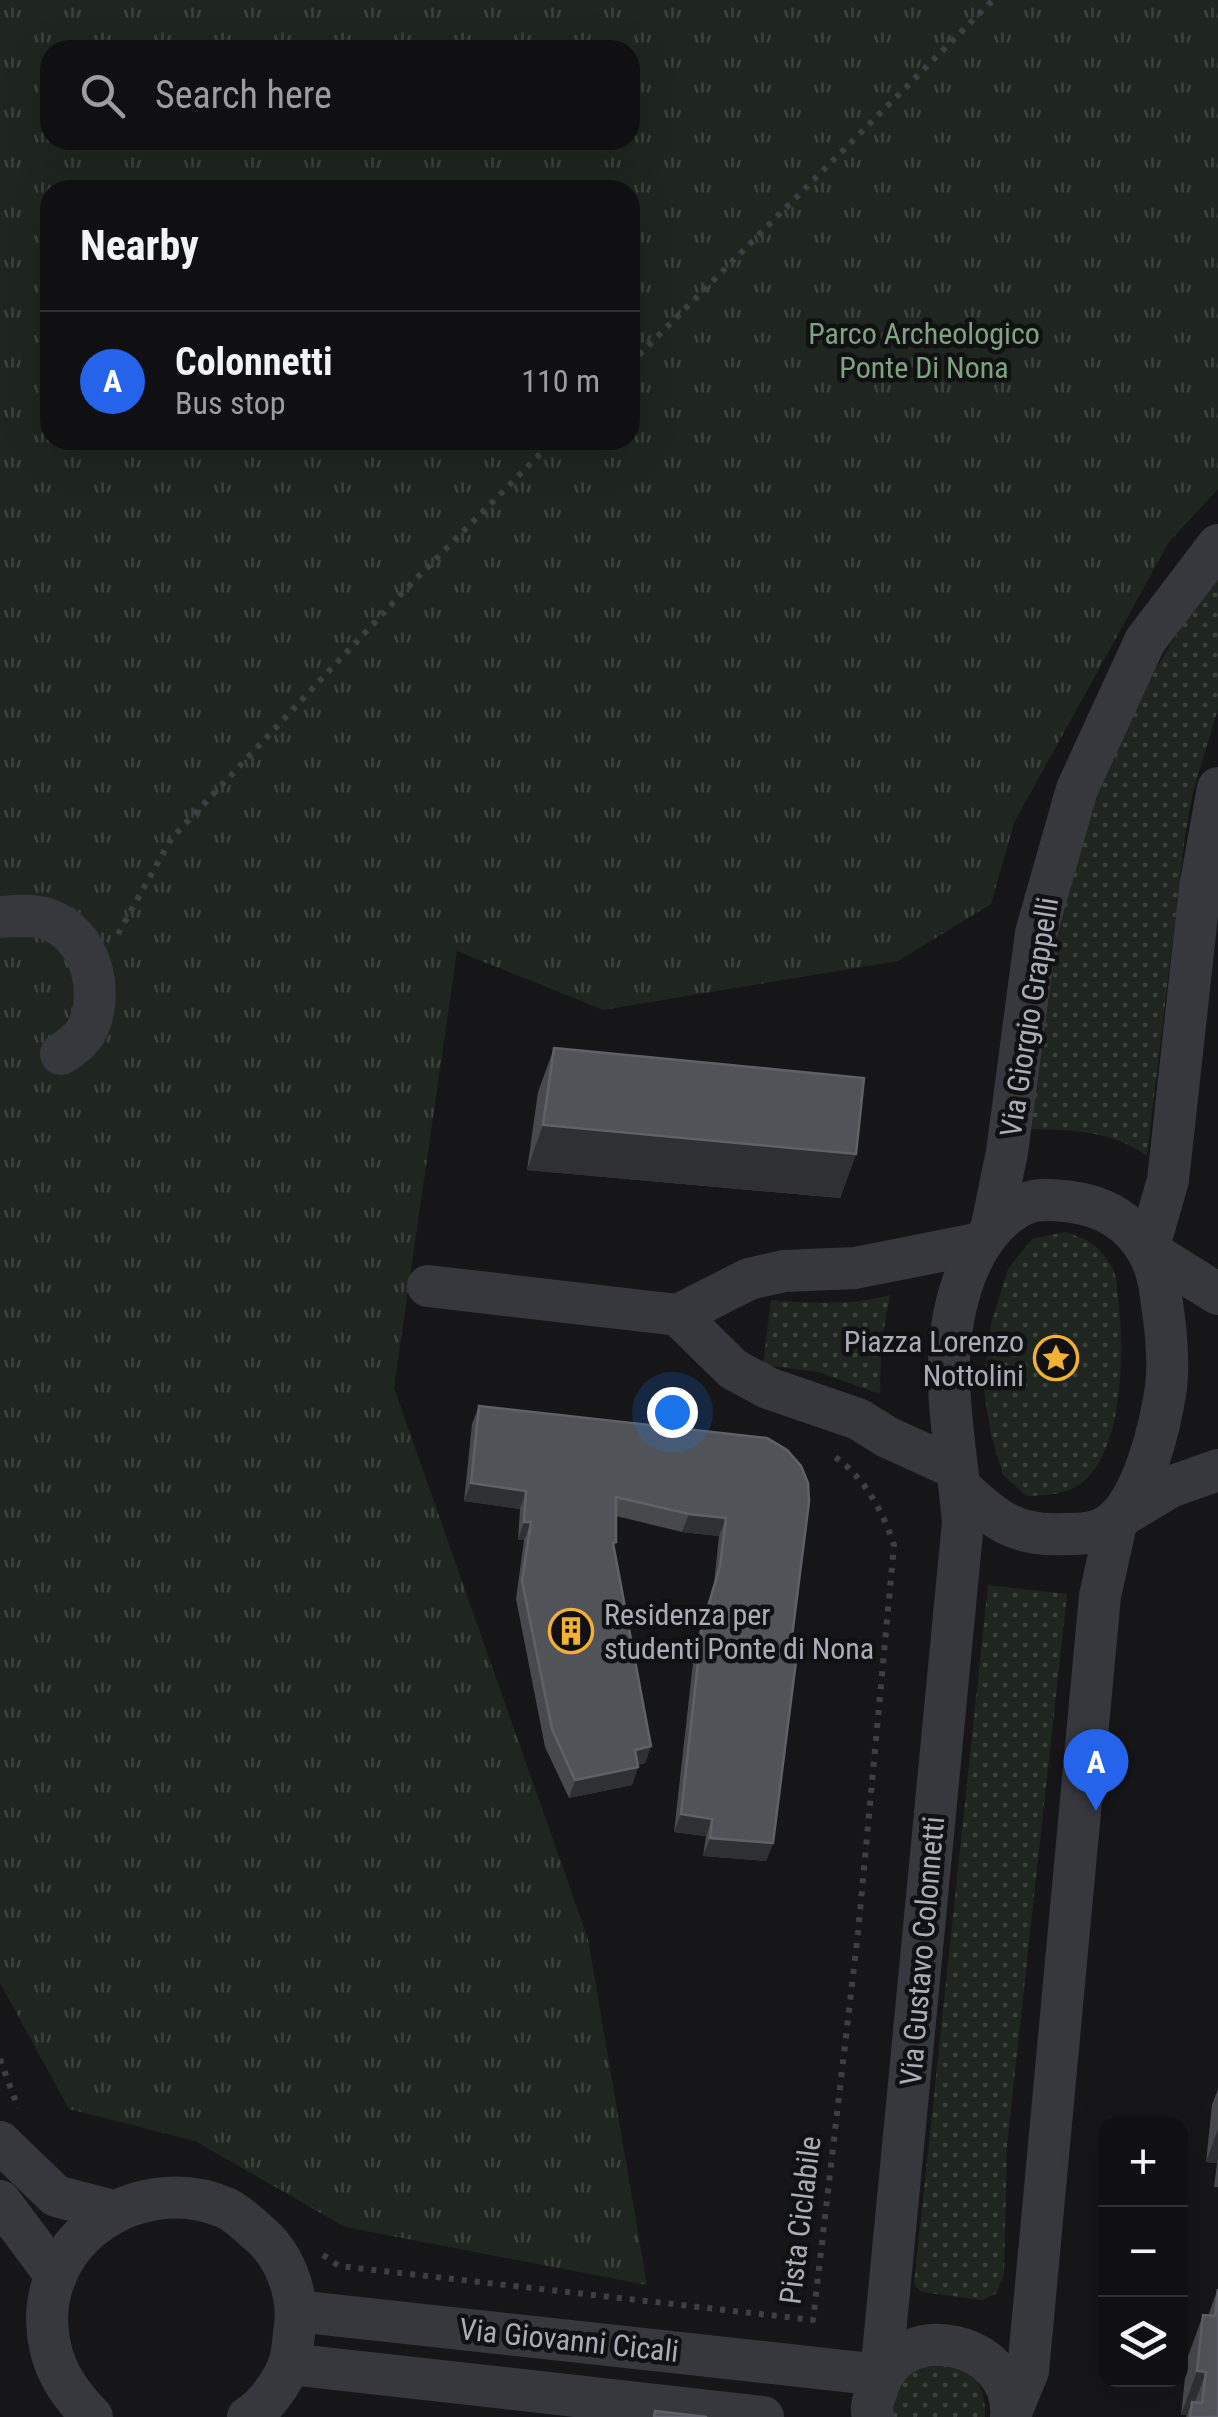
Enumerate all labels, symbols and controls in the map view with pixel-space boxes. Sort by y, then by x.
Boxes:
search box [40,40,640,150]
icon: search [75,68,130,123]
text: Search here [155,73,332,117]
text: Nearby [80,221,199,270]
park label: Parco Archeologico Ponte Di Nona [808,316,1040,385]
text: Colonnetti [175,340,333,384]
text: A [103,362,122,400]
text: 110 m [521,362,600,400]
text: Bus stop [175,384,285,422]
street label: Via Giorgio Grappelli [993,895,1065,1139]
place label: Piazza Lorenzo Nottolini [844,1324,1024,1393]
place icon: Piazza Lorenzo Nottolini [1033,1335,1079,1381]
your location [647,1387,698,1438]
place label: Residenza per studenti Ponte di Nona [604,1597,874,1666]
building icon: Residenza per studenti Ponte di Nona [548,1608,594,1654]
pin: A [1064,1728,1128,1811]
street label: Via Gustavo Colonnetti [893,1815,951,2087]
map controls [1098,2117,1188,2387]
button: + [1098,2117,1188,2207]
street label: Pista Ciclabile [772,2134,828,2306]
button: − [1098,2207,1188,2297]
button: layers [1098,2297,1188,2387]
street label: Via Giovanni Cicali [458,2311,680,2369]

